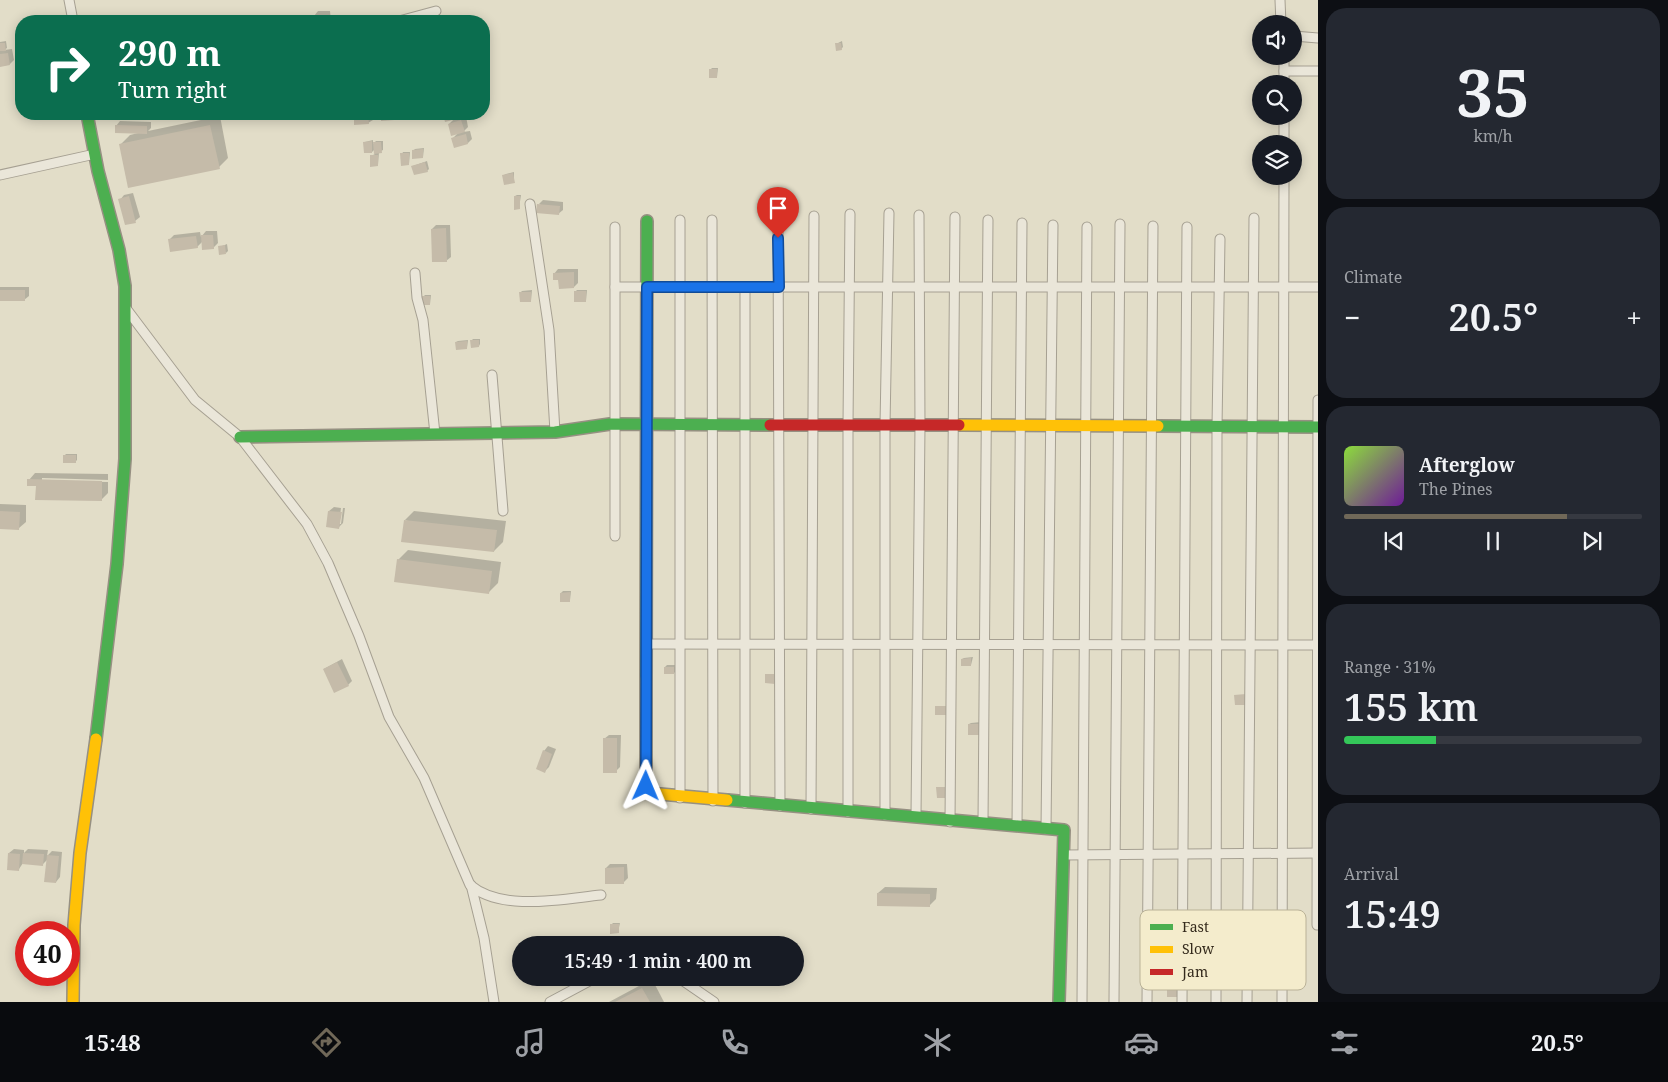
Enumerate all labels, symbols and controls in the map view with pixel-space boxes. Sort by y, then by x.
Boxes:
map controls [1252,15,1302,185]
button: sound [1252,15,1302,65]
text: 290 m [118,29,221,76]
icon: right [35,35,100,100]
text: 35 [1456,48,1530,136]
text: Turn right [118,74,227,104]
button: search [1252,75,1302,125]
text: km/h [1473,125,1513,147]
button: layers [1252,135,1302,185]
pin [757,187,799,238]
icon: arrive [764,194,792,222]
text: Climate [1344,266,1402,288]
text: 20.5° [1448,290,1538,342]
text: − [1344,298,1360,336]
text: + [1626,298,1642,336]
text: Afterglow [1419,452,1515,478]
text: The Pines [1419,478,1493,500]
icon: previous [1380,527,1408,555]
icon: pause [1479,527,1507,555]
icon: next [1578,527,1606,555]
text: Range · 31% [1344,656,1436,678]
text: 155 km [1344,680,1478,732]
position arrow [619,759,671,811]
text: Arrival [1344,863,1399,885]
text: 15:49 [1344,887,1441,939]
legend [1140,910,1306,990]
text: Fast [1182,917,1209,936]
speed limit sign: 40 [15,921,80,986]
text: Slow [1182,939,1215,958]
text: 15:49 · 1 min · 400 m [564,948,752,974]
text: Jam [1181,962,1208,981]
icon: directions [309,1025,344,1060]
icon: music [513,1025,548,1060]
icon: phone [717,1025,752,1060]
icon: climate [920,1025,955,1060]
icon: car [1124,1025,1159,1060]
icon: filters [1327,1025,1362,1060]
text: 15:48 [84,1027,141,1057]
text: 20.5° [1531,1027,1584,1057]

